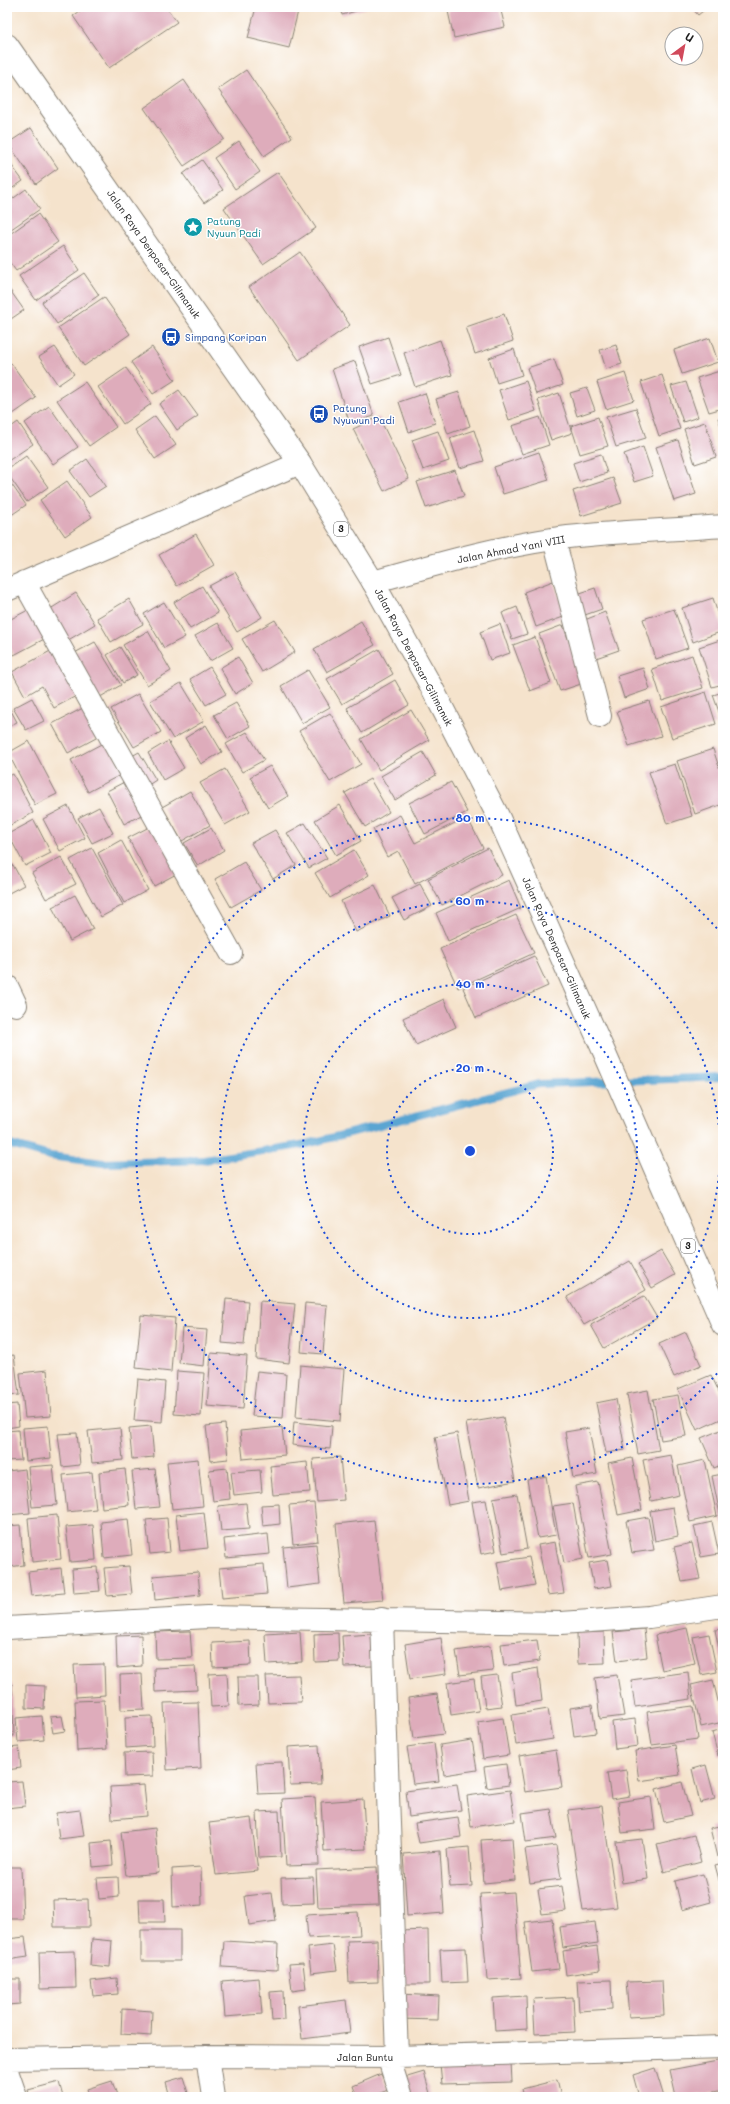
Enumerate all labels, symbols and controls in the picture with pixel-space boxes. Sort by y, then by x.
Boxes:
north arrow [664,26,704,66]
text: U [682,29,697,46]
street label: Jalan Raya Denpasar-Gilimanuk [104,187,204,321]
place label: Patung Nyuun Padi [207,214,261,240]
place icon: Patung Nyuun Padi [182,216,204,238]
bus stop icon: Simpang Koripan [160,326,182,348]
place label: Simpang Koripan [185,330,267,344]
place label: Patung Nyuwun Padi [333,401,395,427]
bus stop icon: Patung Nyuwun Padi [308,403,330,425]
road number: 3 [334,522,348,536]
street label: Jalan Ahmad Yani VIII [456,532,567,566]
street label: Jalan Raya Denpasar-Gilimanuk [372,586,456,728]
text: 80 m [455,809,485,825]
street label: Jalan Raya Denpasar-Gilimanuk [519,875,595,1021]
text: 60 m [456,892,484,908]
text: 40 m [455,975,485,991]
text: 20 m [456,1059,484,1075]
centre of rings [463,1144,477,1158]
road number: 3 [681,1239,695,1253]
street label: Jalan Buntu [337,2050,393,2064]

